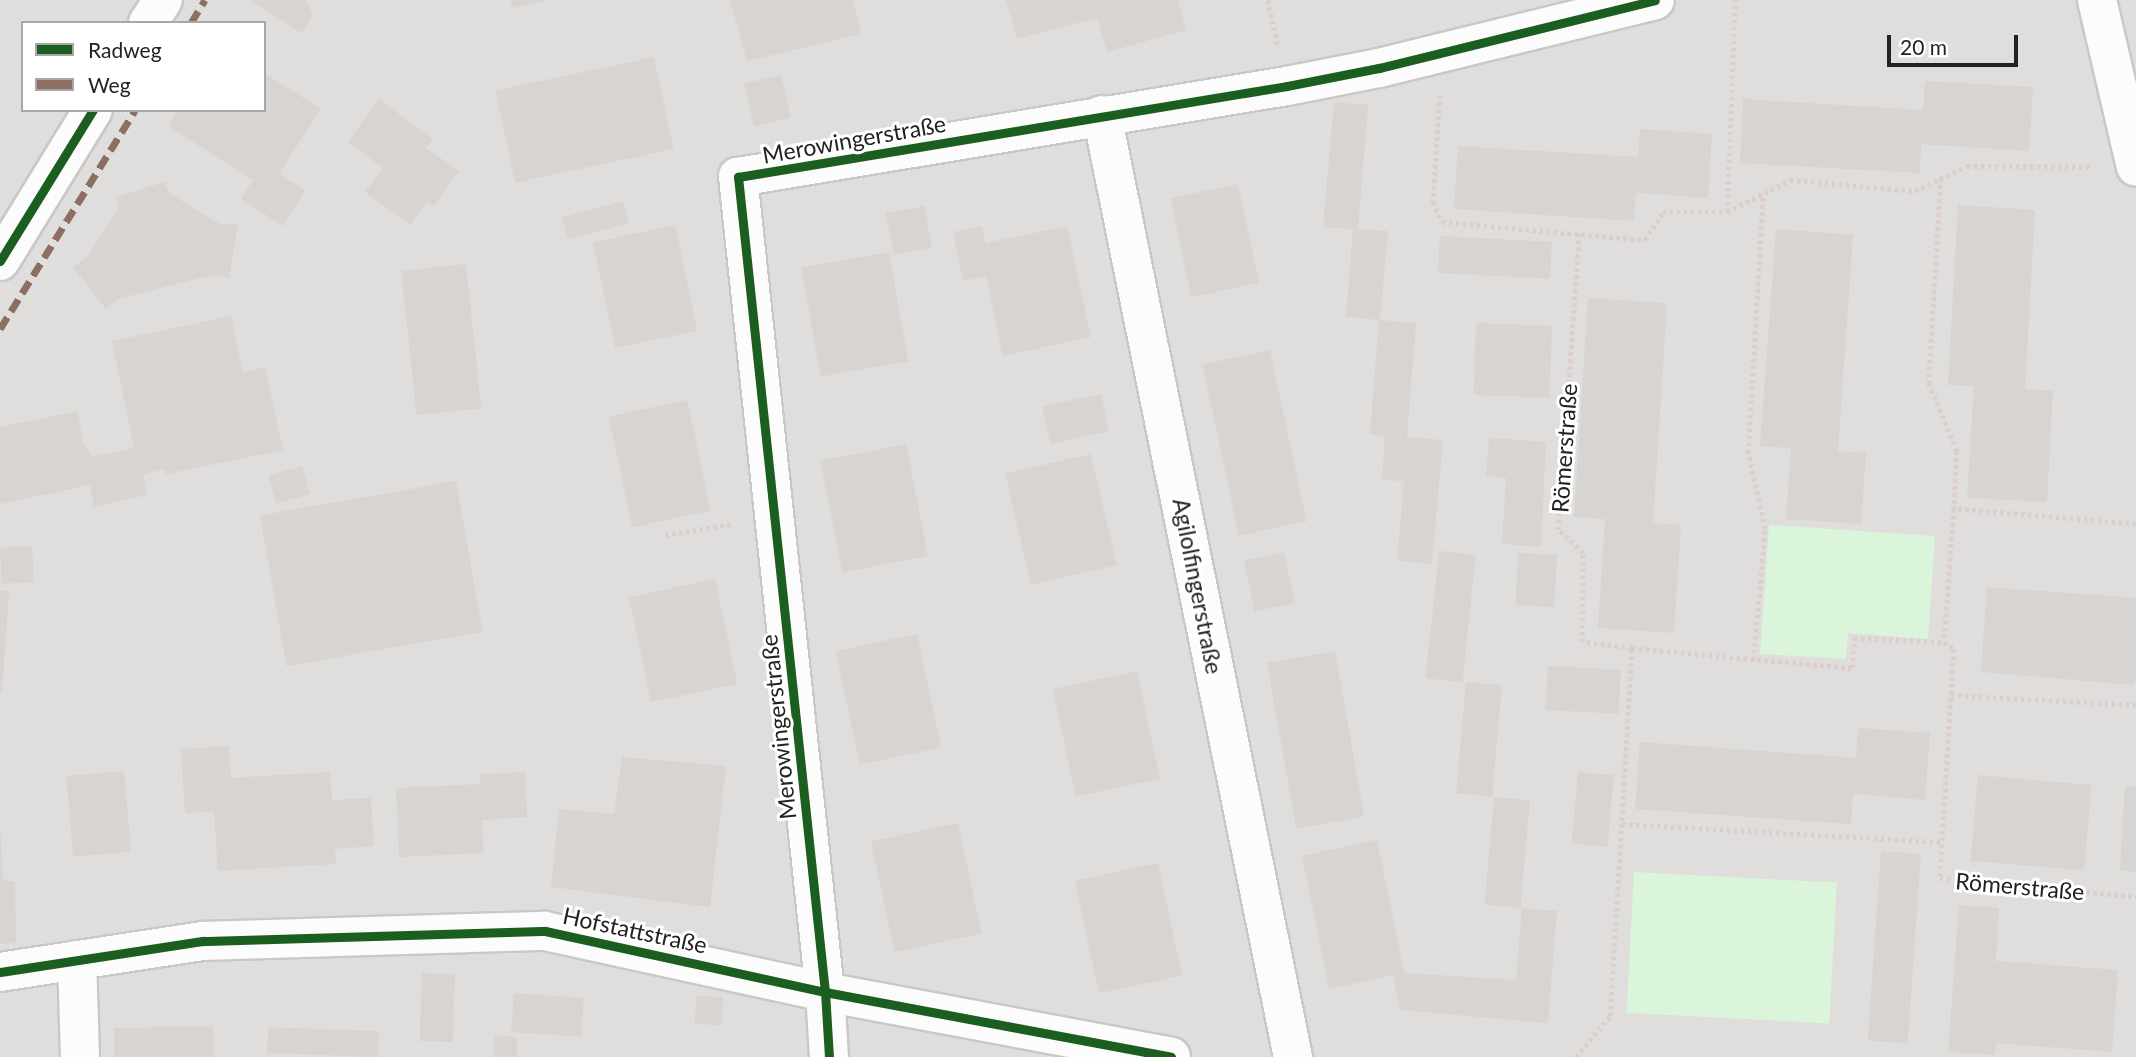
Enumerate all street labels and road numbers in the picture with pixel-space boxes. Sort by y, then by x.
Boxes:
street label: Merowingerstraße [760,109,948,169]
street label: Römerstraße [1546,383,1582,513]
street label: Agilolfingerstraße [1167,496,1229,676]
street label: Merowingerstraße [755,633,801,821]
street label: Römerstraße [1954,867,2086,905]
street label: Hofstattstraße [560,901,710,959]

